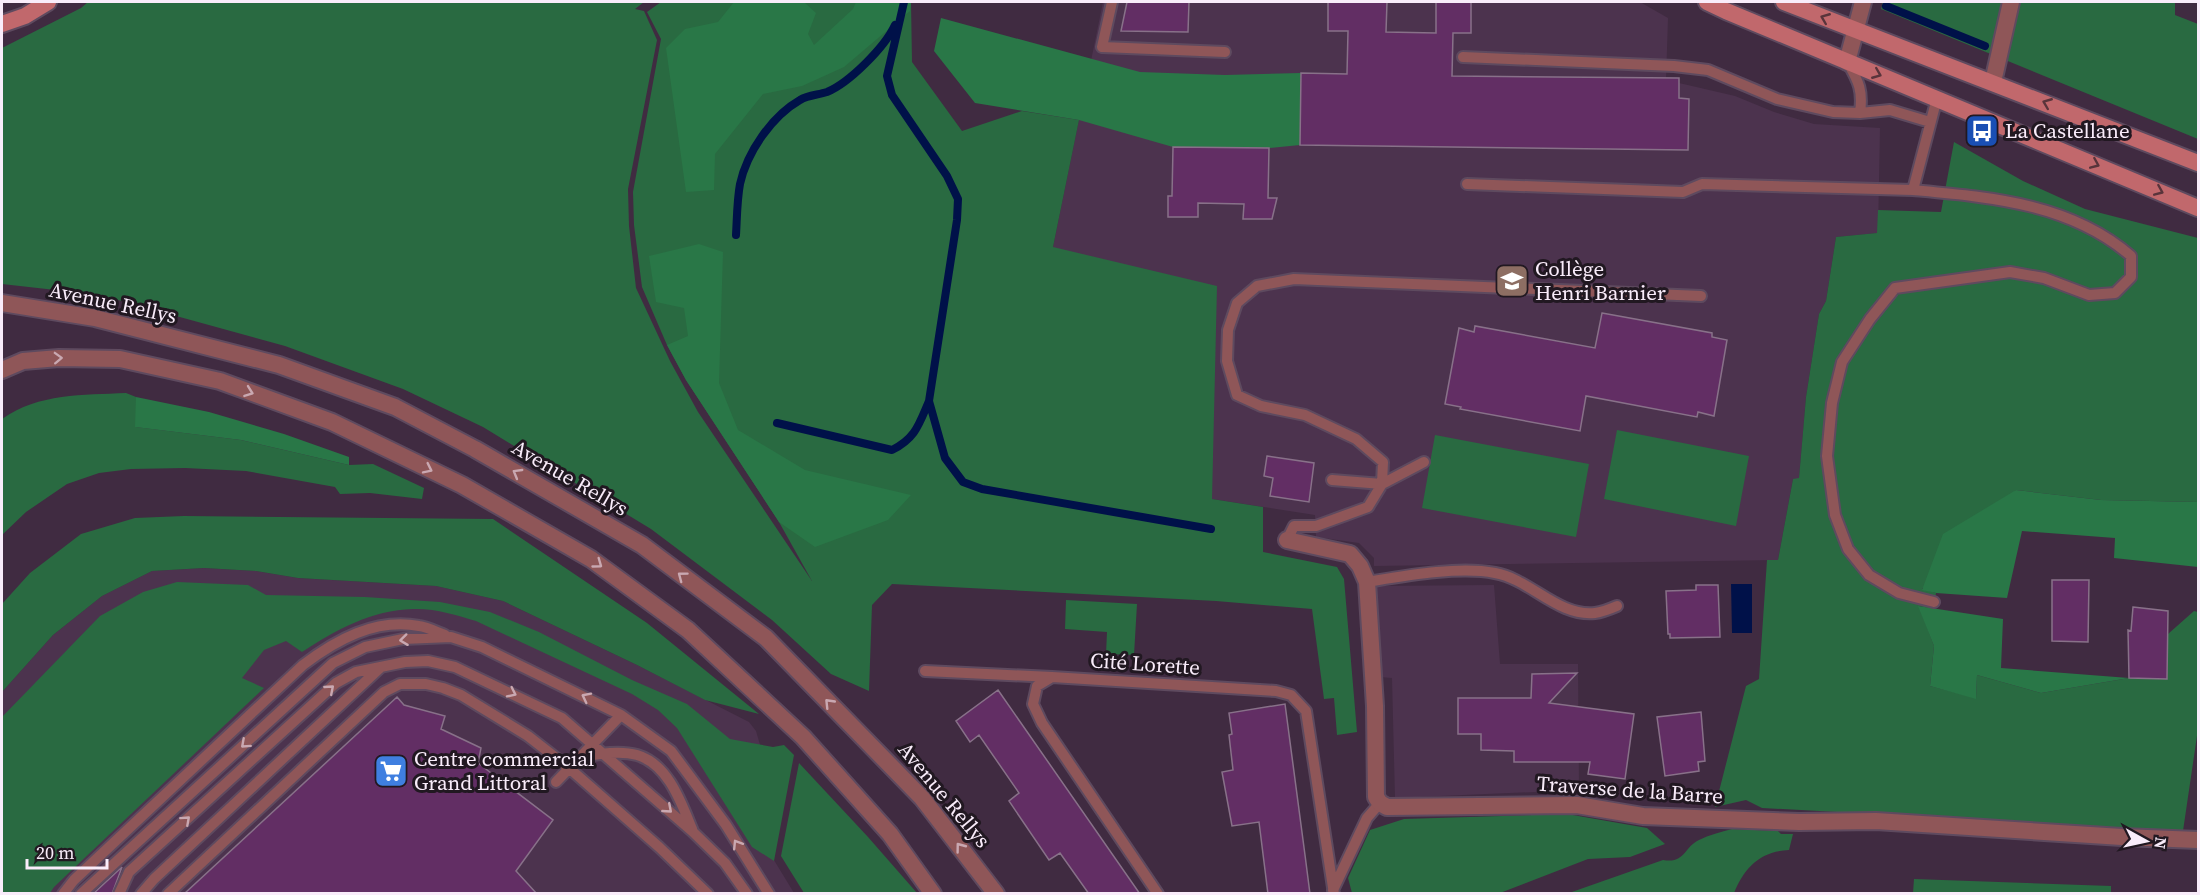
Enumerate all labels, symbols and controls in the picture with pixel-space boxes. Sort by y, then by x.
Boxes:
one-way arrow [1820,13,1831,25]
one-way arrow [1871,67,1882,79]
one-way arrow [2042,98,2053,110]
bus stop icon: La Castellane [1964,113,2000,149]
place label: La Castellane [2005,116,2130,145]
one-way arrow [2089,157,2100,169]
one-way arrow [2153,184,2164,196]
place label: Collège Henri Barnier [1535,254,1666,307]
school or university icon: Collège Henri Barnier [1494,263,1530,299]
street label: Avenue Rellys [47,275,180,330]
one-way arrow [54,352,63,365]
one-way arrow [243,384,254,397]
street label: Avenue Rellys [507,433,634,523]
one-way arrow [421,461,432,473]
one-way arrow [513,469,523,480]
one-way arrow [591,557,602,568]
one-way arrow [678,572,689,583]
one-way arrow [399,633,408,646]
street label: Cité Lorette [1089,645,1201,682]
one-way arrow [323,685,334,696]
one-way arrow [506,686,517,698]
one-way arrow [581,693,592,704]
one-way arrow [826,699,837,710]
street label: Avenue Rellys [892,736,997,854]
one-way arrow [241,737,251,748]
place label: Centre commercial Grand Littoral [414,744,594,797]
supermarket icon: Centre commercial Grand Littoral [373,753,409,789]
street label: Traverse de la Barre [1536,769,1724,810]
one-way arrow [661,802,672,813]
north arrow [2116,811,2176,871]
one-way arrow [179,816,190,827]
scale bar [27,832,106,870]
text: N [2149,836,2173,851]
text: 20 m [36,840,74,865]
one-way arrow [733,840,745,850]
one-way arrow [957,843,968,854]

